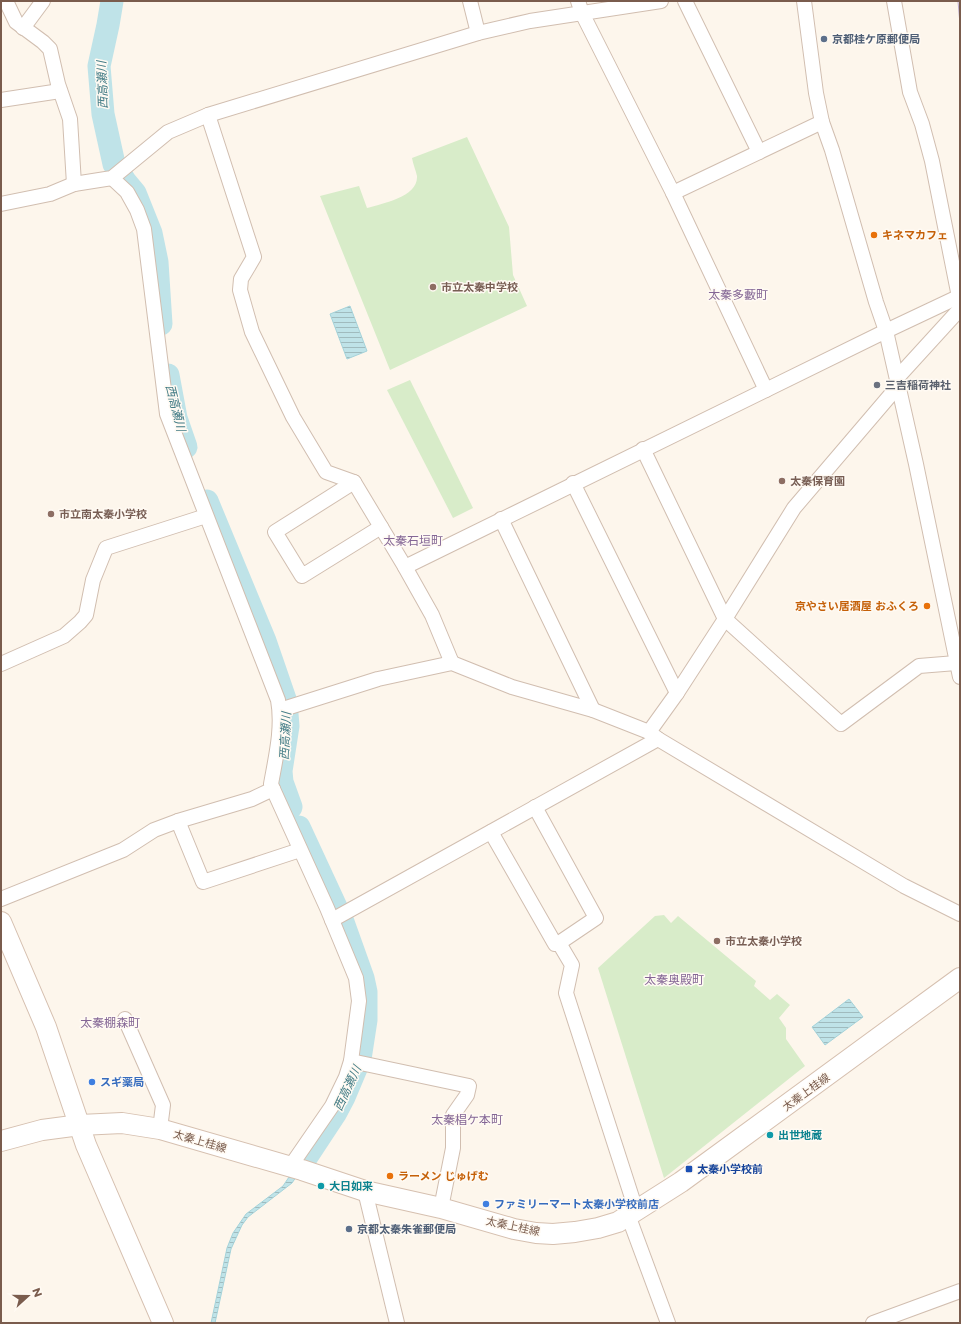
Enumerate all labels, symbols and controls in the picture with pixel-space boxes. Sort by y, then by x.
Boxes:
place label: 京都桂ケ原郵便局 [832,32,920,46]
marker: 京都桂ケ原郵便局 [819,34,829,44]
water label: 西高瀬川 [94,59,110,109]
place label: キネマカフェ [882,228,948,242]
marker: キネマカフェ [869,230,879,240]
place label: 市立太秦中学校 [441,280,518,294]
marker: 市立太秦中学校 [428,282,438,292]
district label: 太秦多藪町 [708,287,768,302]
place label: 三吉稲荷神社 [885,378,951,392]
marker: 三吉稲荷神社 [872,380,882,390]
water label: 西高瀬川 [163,383,190,435]
place label: 太秦保育園 [790,474,845,488]
marker: 太秦保育園 [777,476,787,486]
place label: 市立南太秦小学校 [59,507,147,521]
marker: 市立南太秦小学校 [46,509,56,519]
district label: 太秦石垣町 [383,533,443,548]
place label: 京やさい居酒屋 おふくろ [795,599,919,613]
marker: 京やさい居酒屋 おふくろ [922,601,932,611]
water label: 西高瀬川 [276,710,294,760]
place label: 市立太秦小学校 [725,934,802,948]
marker: 市立太秦小学校 [712,936,722,946]
district label: 太秦奥殿町 [644,972,704,987]
district label: 太秦棚森町 [80,1015,140,1030]
water label: 西高瀬川 [330,1061,365,1113]
street label: 太秦上桂線 [780,1070,832,1114]
place label: スギ薬局 [100,1075,144,1089]
marker: スギ薬局 [87,1077,97,1087]
district label: 太秦椙ケ本町 [431,1112,503,1127]
street label: 太秦上桂線 [172,1127,228,1155]
place label: 出世地蔵 [778,1128,822,1142]
marker: 出世地蔵 [765,1130,775,1140]
place label: 太秦小学校前 [697,1162,763,1176]
marker: 太秦小学校前 [684,1164,694,1174]
place label: ラーメン じゅげむ [398,1169,489,1183]
marker: ラーメン じゅげむ [385,1171,395,1181]
place label: 大日如来 [329,1179,373,1193]
marker: 大日如来 [316,1181,326,1191]
place label: ファミリーマート太秦小学校前店 [494,1197,659,1211]
marker: ファミリーマート太秦小学校前店 [481,1199,491,1209]
street label: 太秦上桂線 [485,1213,541,1239]
place label: 京都太秦朱雀郵便局 [357,1222,456,1236]
marker: 京都太秦朱雀郵便局 [344,1224,354,1234]
north arrow [8,1276,48,1316]
text: N [29,1286,45,1299]

